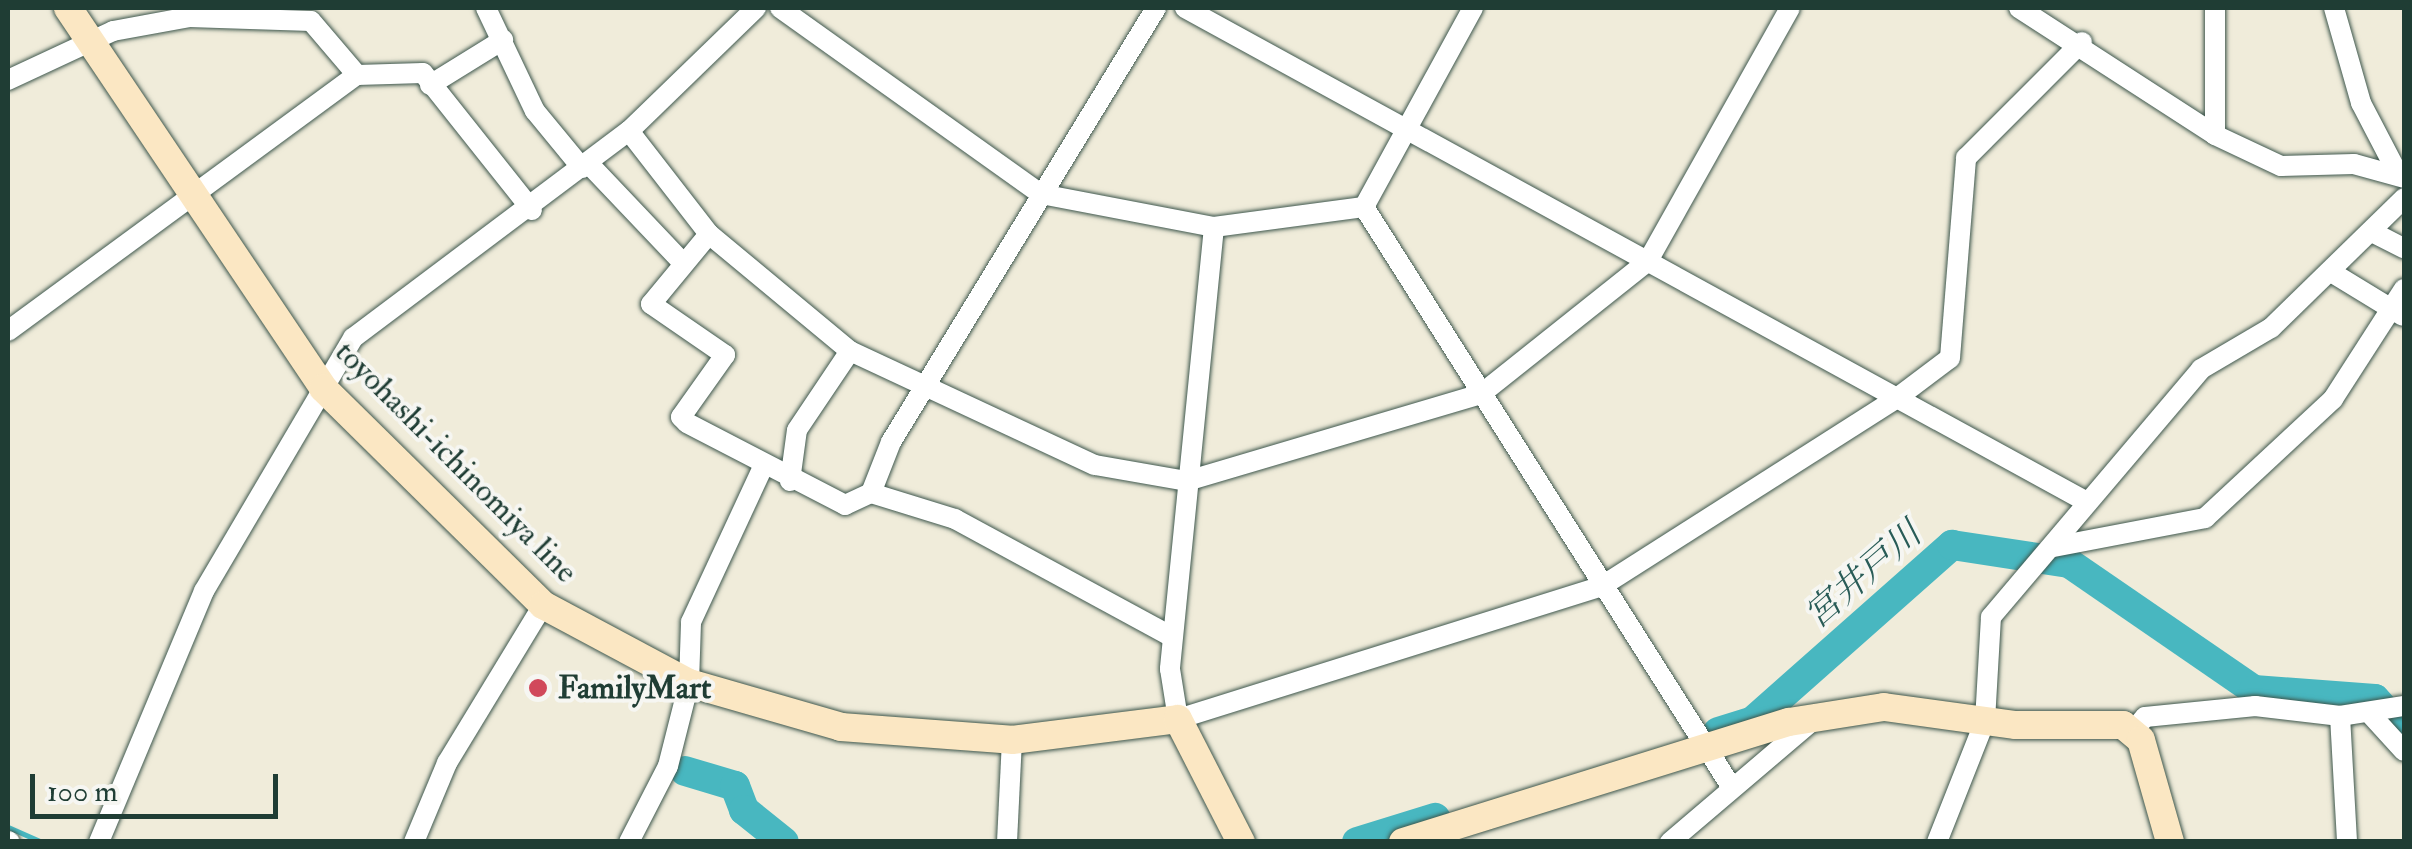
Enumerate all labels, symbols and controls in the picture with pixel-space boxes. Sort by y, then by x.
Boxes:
street label: toyohashi-ichinomiya line [327,333,585,591]
water label: 宮井戸川 [1796,513,1930,637]
place label: FamilyMart [558,669,711,707]
marker: FamilyMart [527,677,549,699]
scale bar [35,754,282,816]
text: 100 m [47,773,118,810]

